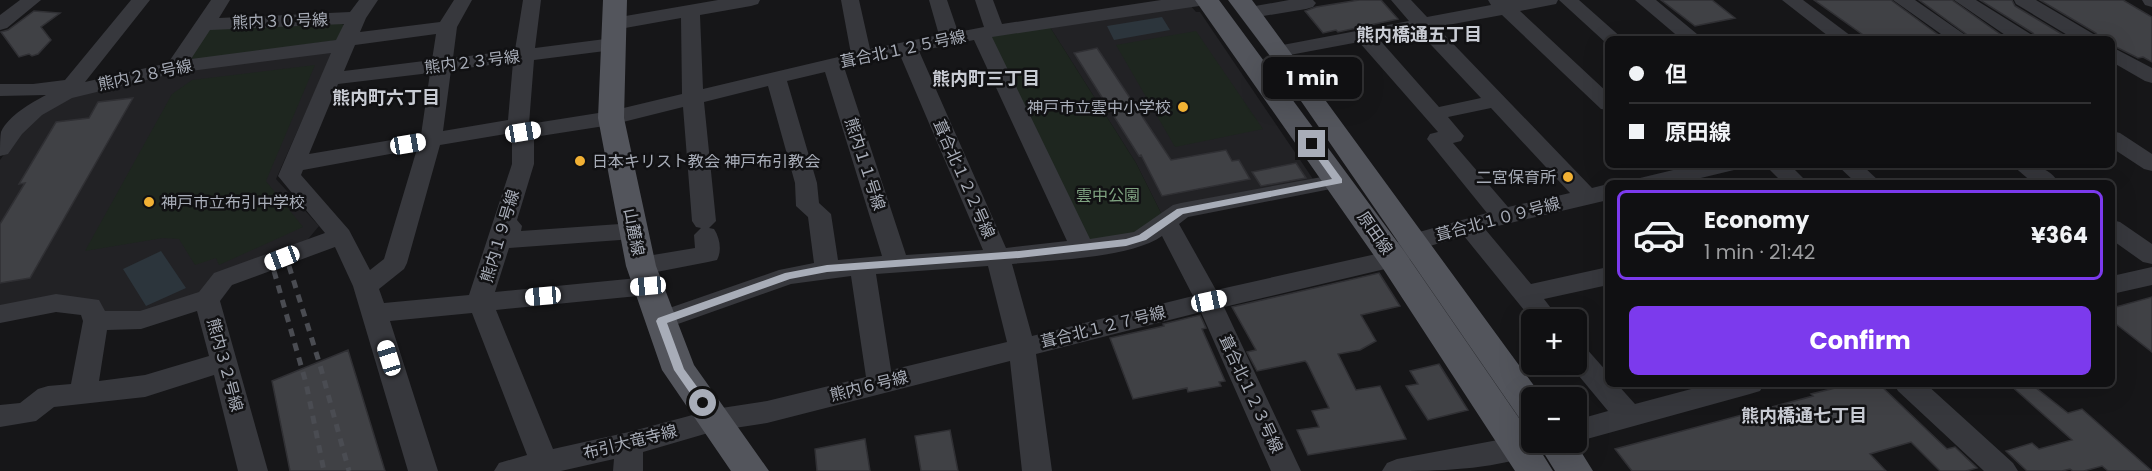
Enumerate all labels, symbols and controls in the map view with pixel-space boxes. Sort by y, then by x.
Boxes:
street label: 熊内３０号線 [232,8,328,34]
district label: 熊内橋通五丁目 [1356,22,1482,47]
street label: 葺合北１２５号線 [838,24,968,74]
street label: 熊内２３号線 [423,45,521,79]
street label: 熊内２８号線 [96,54,194,96]
callout: 1 min [1262,57,1362,99]
text: 但 [1665,59,1687,90]
text: 1 min [1286,64,1339,92]
district label: 熊内町三丁目 [932,66,1040,91]
district label: 熊内町六丁目 [332,85,440,110]
place label: 神戸市立雲中小学校 [1027,96,1171,119]
marker: 神戸市立雲中小学校 [1176,100,1190,114]
street label: 熊内１１号線 [839,115,891,213]
street label: 葺合北１２２号線 [927,116,1001,242]
text: 原田線 [1665,117,1731,148]
car [504,120,542,144]
route end [1298,130,1325,157]
car [389,132,427,156]
place label: 日本キリスト教会 神戸布引教会 [592,150,820,173]
marker: 日本キリスト教会 神戸布引教会 [573,154,587,168]
place label: 二宮保育所 [1476,166,1556,189]
marker: 二宮保育所 [1561,170,1575,184]
park label: 雲中公園 [1076,184,1140,207]
street label: 熊内１９号線 [475,187,525,285]
place label: 神戸市立布引中学校 [161,191,305,214]
street label: 葺合北１０９号線 [1433,191,1563,247]
marker: 神戸市立布引中学校 [142,195,156,209]
text: Economy [1704,205,1809,236]
street label: 山麓線 [618,206,650,258]
street label: 原田線 [1352,207,1398,259]
icon: car [1632,208,1686,262]
text: ¥364 [2031,220,2088,251]
text: 1 min · 21:42 [1704,238,1815,266]
car [262,243,302,273]
car [629,275,667,297]
car [524,285,562,307]
car [1190,288,1228,314]
street label: 葺合北１２７号線 [1038,300,1168,354]
button: Confirm [1629,306,2091,375]
map controls [1521,309,1587,453]
button: + [1521,309,1587,375]
street label: 熊内３２号線 [201,316,249,414]
street label: 葺合北１２３号線 [1214,331,1288,457]
car [375,338,403,378]
street label: 熊内６号線 [827,365,911,407]
button: − [1521,387,1587,453]
route start [689,389,716,416]
district label: 熊内橋通七丁目 [1741,403,1867,428]
street label: 布引大竜寺線 [581,419,679,465]

